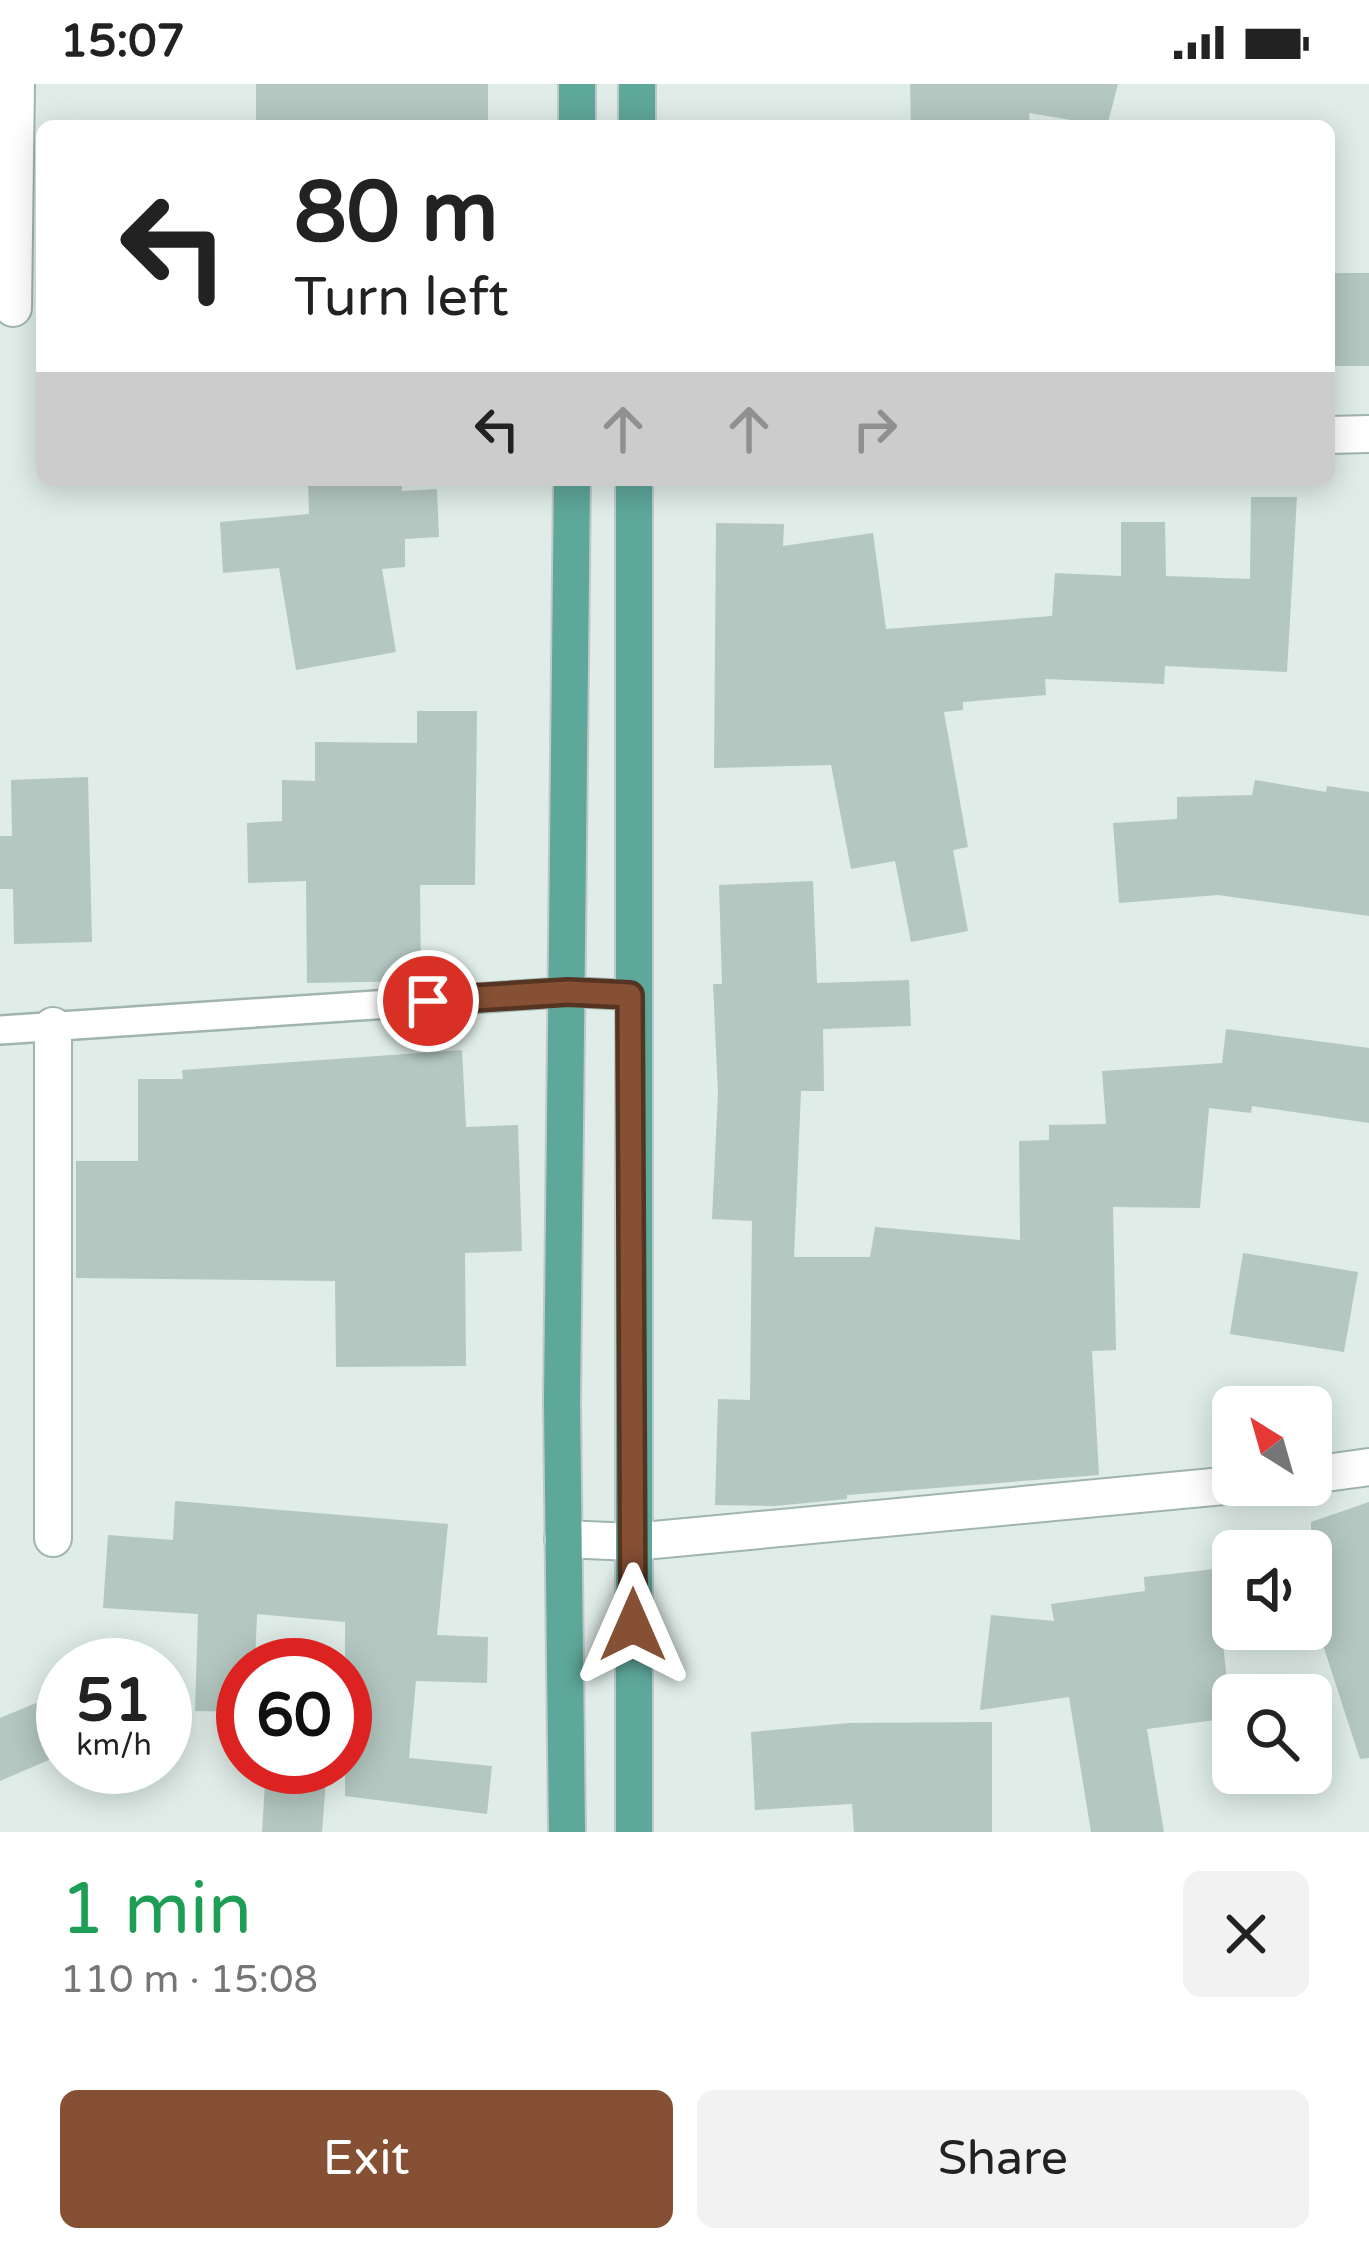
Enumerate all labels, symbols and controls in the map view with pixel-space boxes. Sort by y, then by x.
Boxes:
text: 15:07 [60,15,185,69]
text: 80 m [294,163,498,264]
icon: left [96,168,252,324]
text: Turn left [294,265,509,330]
icon: left [464,396,530,462]
icon: ahead [590,396,656,462]
icon: ahead [716,396,782,462]
icon: right [842,396,908,462]
pin [377,950,479,1052]
icon: arrive [395,968,461,1034]
north arrow [1212,1386,1332,1506]
map controls [1212,1386,1332,1794]
button: sound [1212,1530,1332,1650]
position arrow [570,1562,696,1688]
speed limit sign: 60 [216,1638,372,1794]
text: 51 [76,1665,152,1737]
button: search [1212,1674,1332,1794]
text: km/h [76,1727,152,1764]
text: 1 min [60,1867,252,1954]
button: close [1183,1871,1309,1997]
text: 110 m · 15:08 [60,1956,318,2003]
button: Exit [60,2090,673,2228]
button: Share [697,2090,1309,2228]

